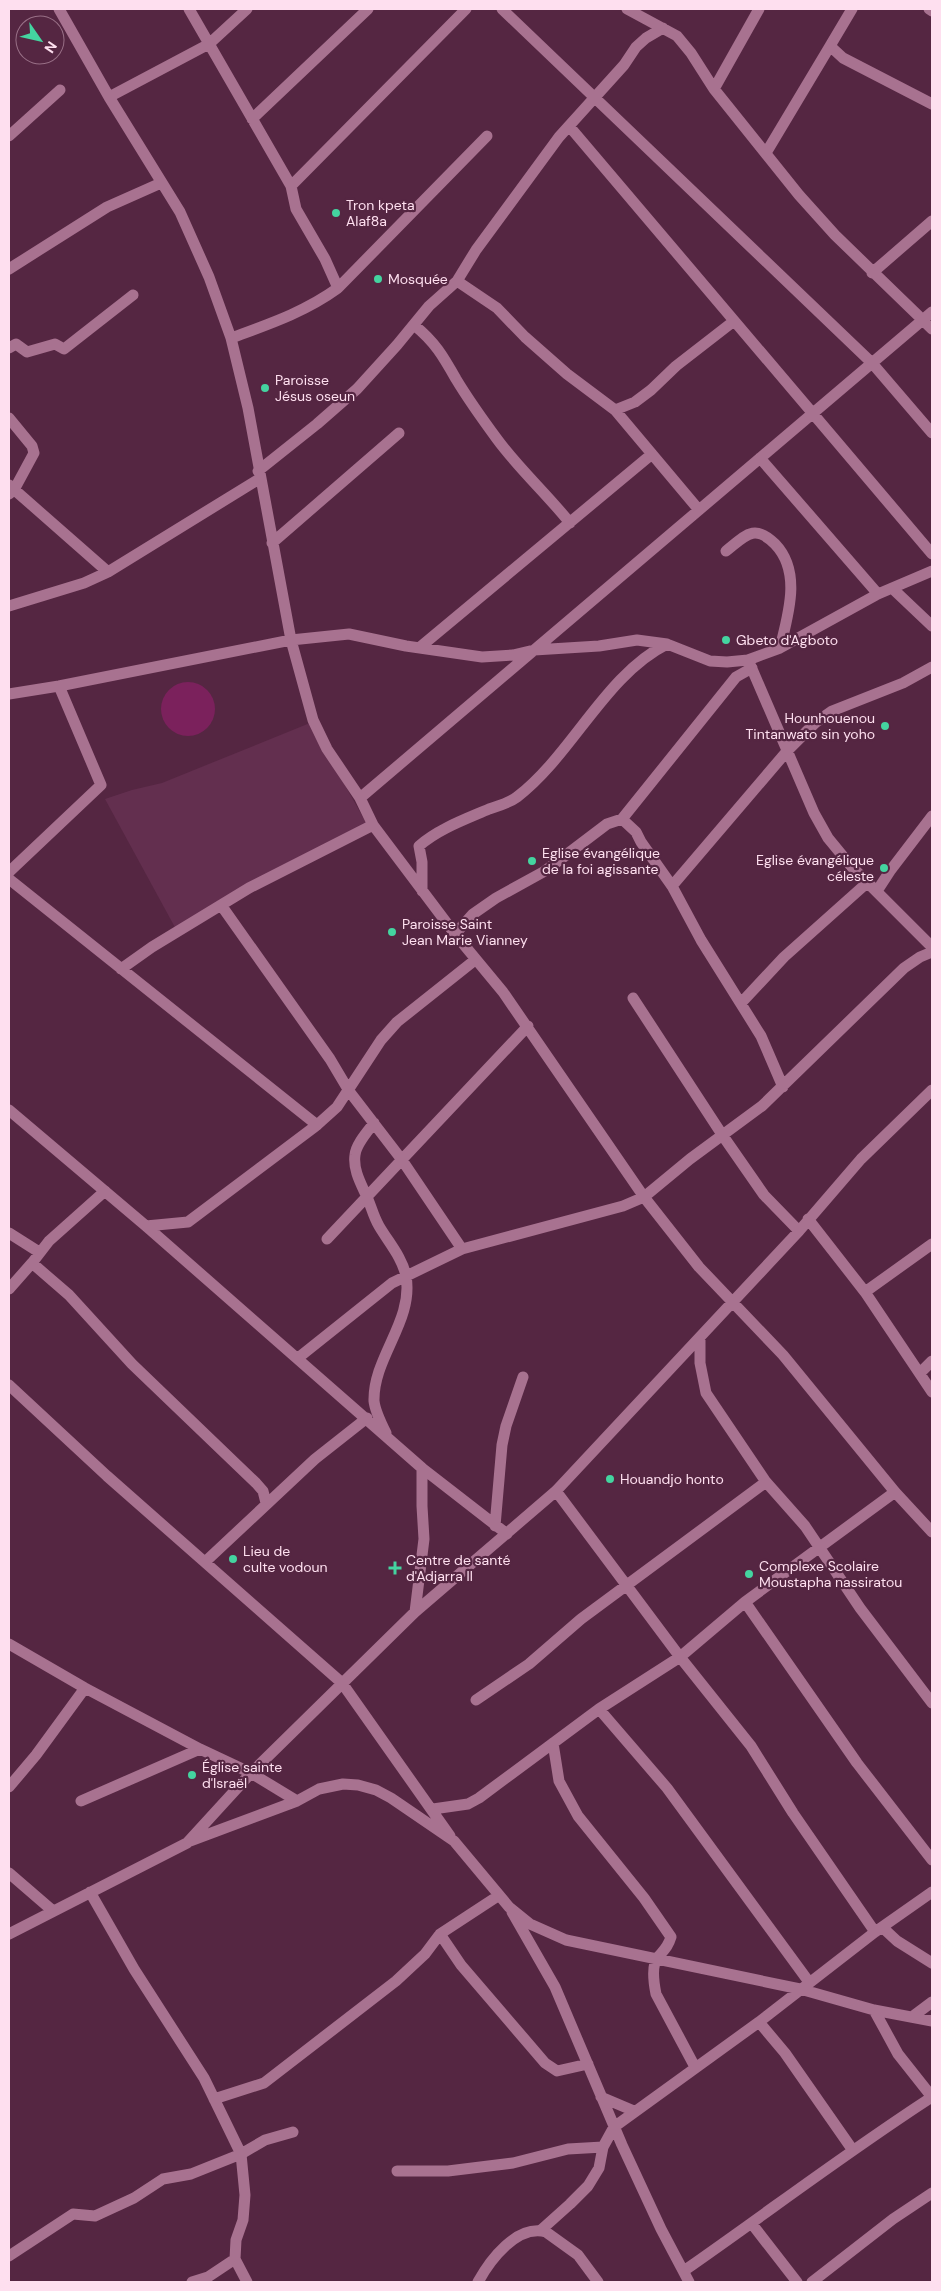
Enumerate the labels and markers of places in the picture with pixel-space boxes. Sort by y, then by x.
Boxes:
place label: Tron kpeta Alaf8a [346,196,415,230]
marker: Tron kpeta Alaf8a [330,207,342,219]
place label: Mosquée [388,270,448,288]
marker: Mosquée [372,273,384,285]
place label: Paroisse Jésus oseun [275,371,355,405]
marker: Paroisse Jésus oseun [259,382,271,394]
place label: Gbeto d'Agboto [736,631,838,649]
marker: Gbeto d'Agboto [720,634,732,646]
place label: Hounhouenou Tintanwato sin yoho [746,709,875,743]
marker: Hounhouenou Tintanwato sin yoho [879,720,891,732]
place label: Eglise évangélique de la foi agissante [542,844,660,878]
place label: Eglise évangélique céleste [756,851,874,885]
marker: Eglise évangélique de la foi agissante [526,855,538,867]
marker: Eglise évangélique céleste [878,862,890,874]
place label: Paroisse Saint Jean Marie Vianney [402,915,528,949]
marker: Paroisse Saint Jean Marie Vianney [386,926,398,938]
place label: Houandjo honto [620,1470,724,1488]
marker: Houandjo honto [604,1473,616,1485]
place label: Lieu de culte vodoun [243,1542,328,1576]
place label: Centre de santé d'Adjarra ll [406,1551,511,1585]
marker: Lieu de culte vodoun [227,1553,239,1565]
place label: Complexe Scolaire Moustapha nassiratou [759,1557,902,1591]
marker: Centre de santé d'Adjarra ll [388,1561,402,1575]
marker: Complexe Scolaire Moustapha nassiratou [743,1568,755,1580]
place label: Église sainte d'Israël [202,1758,282,1792]
marker: Église sainte d'Israël [186,1769,198,1781]

